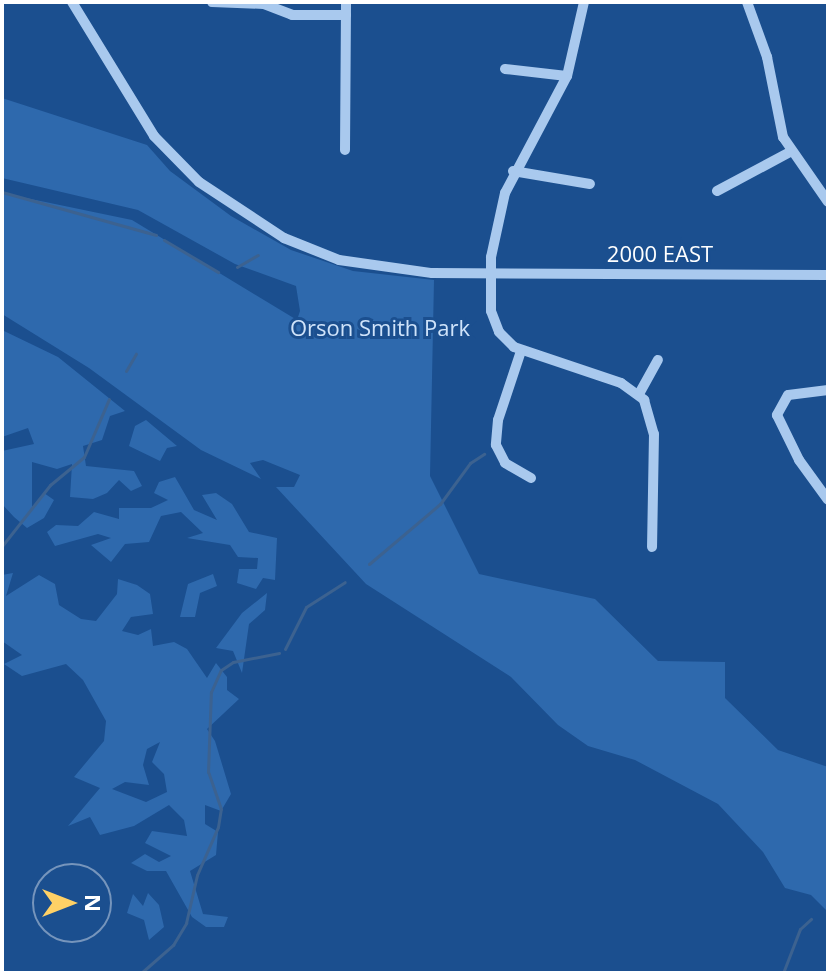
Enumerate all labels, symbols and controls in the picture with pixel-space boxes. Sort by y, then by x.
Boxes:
street label: 2000 EAST [607,241,713,267]
park label: Orson Smith Park [290,315,470,341]
north arrow [32,863,112,943]
text: N [79,894,109,912]

